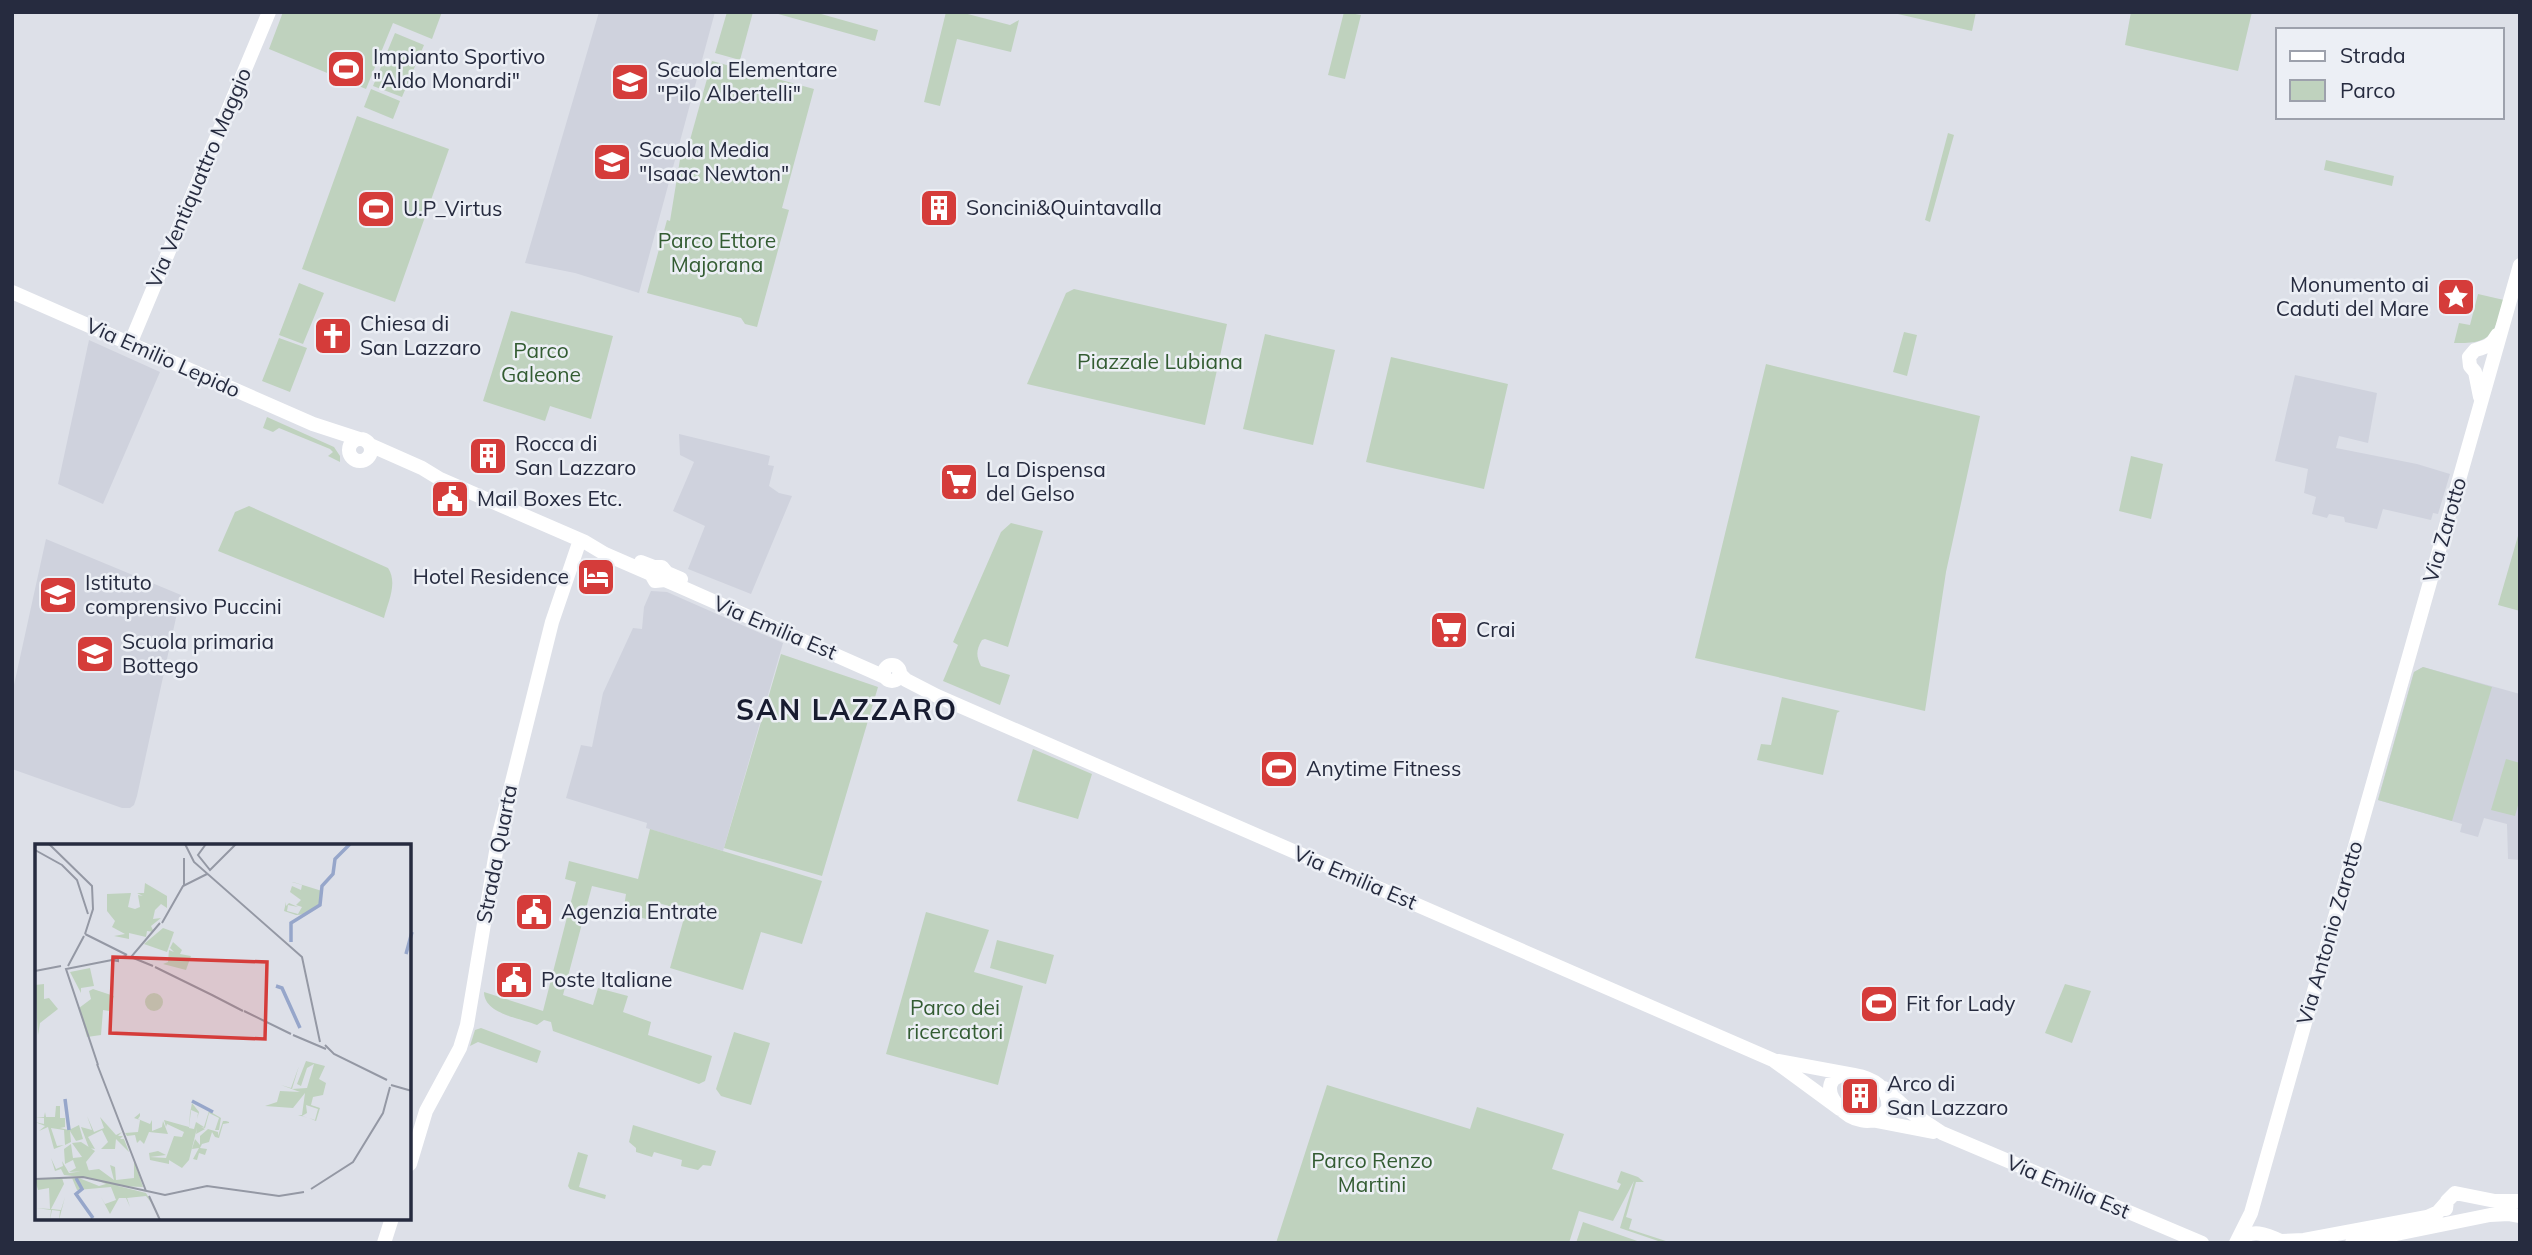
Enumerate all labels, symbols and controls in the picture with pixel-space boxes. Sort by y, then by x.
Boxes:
legend [2276,28,2504,119]
text: Strada [2340,42,2406,68]
place label: Impianto Sportivo "Aldo Monardi" [373,43,545,93]
sports icon: Impianto Sportivo "Aldo Monardi" [325,48,367,90]
place label: Scuola Elementare "Pilo Albertelli" [657,56,837,106]
school or university icon: Scuola Elementare "Pilo Albertelli" [609,61,651,103]
street label: Via Ventiquattro Maggio [140,64,256,292]
text: Parco [2340,77,2395,103]
place label: Scuola Media "Isaac Newton" [639,136,789,186]
school or university icon: Scuola Media "Isaac Newton" [591,141,633,183]
building icon: Soncini&Quintavalla [918,187,960,229]
sports icon: U.P_Virtus [355,188,397,230]
place label: Soncini&Quintavalla [966,194,1162,220]
place label: U.P_Virtus [403,195,503,221]
park label: Parco Ettore Majorana [658,227,776,277]
place label: Monumento ai Caduti del Mare [2276,271,2429,321]
place icon: Monumento ai Caduti del Mare [2435,276,2477,318]
place label: Chiesa di San Lazzaro [360,310,481,360]
street label: Via Emilio Lepido [82,311,244,403]
church icon: Chiesa di San Lazzaro [312,315,354,357]
park label: Parco Galeone [501,337,581,387]
park label: Piazzale Lubiana [1077,348,1243,374]
place label: Rocca di San Lazzaro [515,430,636,480]
building icon: Rocca di San Lazzaro [467,435,509,477]
place label: La Dispensa del Gelso [986,456,1106,506]
supermarket icon: La Dispensa del Gelso [938,461,980,503]
street label: Via Zarotto [2417,474,2471,585]
public building icon: Mail Boxes Etc. [429,478,471,520]
place label: Mail Boxes Etc. [477,485,622,511]
hotel icon: Hotel Residence [575,556,617,598]
place label: Hotel Residence [413,563,569,589]
place label: Istituto comprensivo Puccini [85,569,282,619]
school or university icon: Istituto comprensivo Puccini [37,574,79,616]
street label: Via Emilia Est [710,589,841,665]
supermarket icon: Crai [1428,609,1470,651]
place label: Crai [1476,616,1515,642]
place label: Scuola primaria Bottego [122,628,274,678]
school or university icon: Scuola primaria Bottego [74,633,116,675]
district label: SAN LAZZARO [736,692,958,727]
sports icon: Anytime Fitness [1258,748,1300,790]
place label: Anytime Fitness [1306,755,1461,781]
street label: Strada Quarta [470,782,522,925]
street label: Via Antonio Zarotto [2290,838,2368,1028]
street label: Via Emilia Est [1290,839,1421,915]
inset map [35,844,411,1220]
public building icon: Agenzia Entrate [513,891,555,933]
place label: Agenzia Entrate [561,898,718,924]
public building icon: Poste Italiane [493,959,535,1001]
place label: Poste Italiane [541,966,672,992]
sports icon: Fit for Lady [1858,983,1900,1025]
place label: Fit for Lady [1906,990,2015,1016]
park label: Parco dei ricercatori [907,994,1003,1044]
place label: Arco di San Lazzaro [1887,1070,2008,1120]
building icon: Arco di San Lazzaro [1839,1075,1881,1117]
park label: Parco Renzo Martini [1311,1147,1433,1197]
street label: Via Emilia Est [2003,1148,2134,1224]

